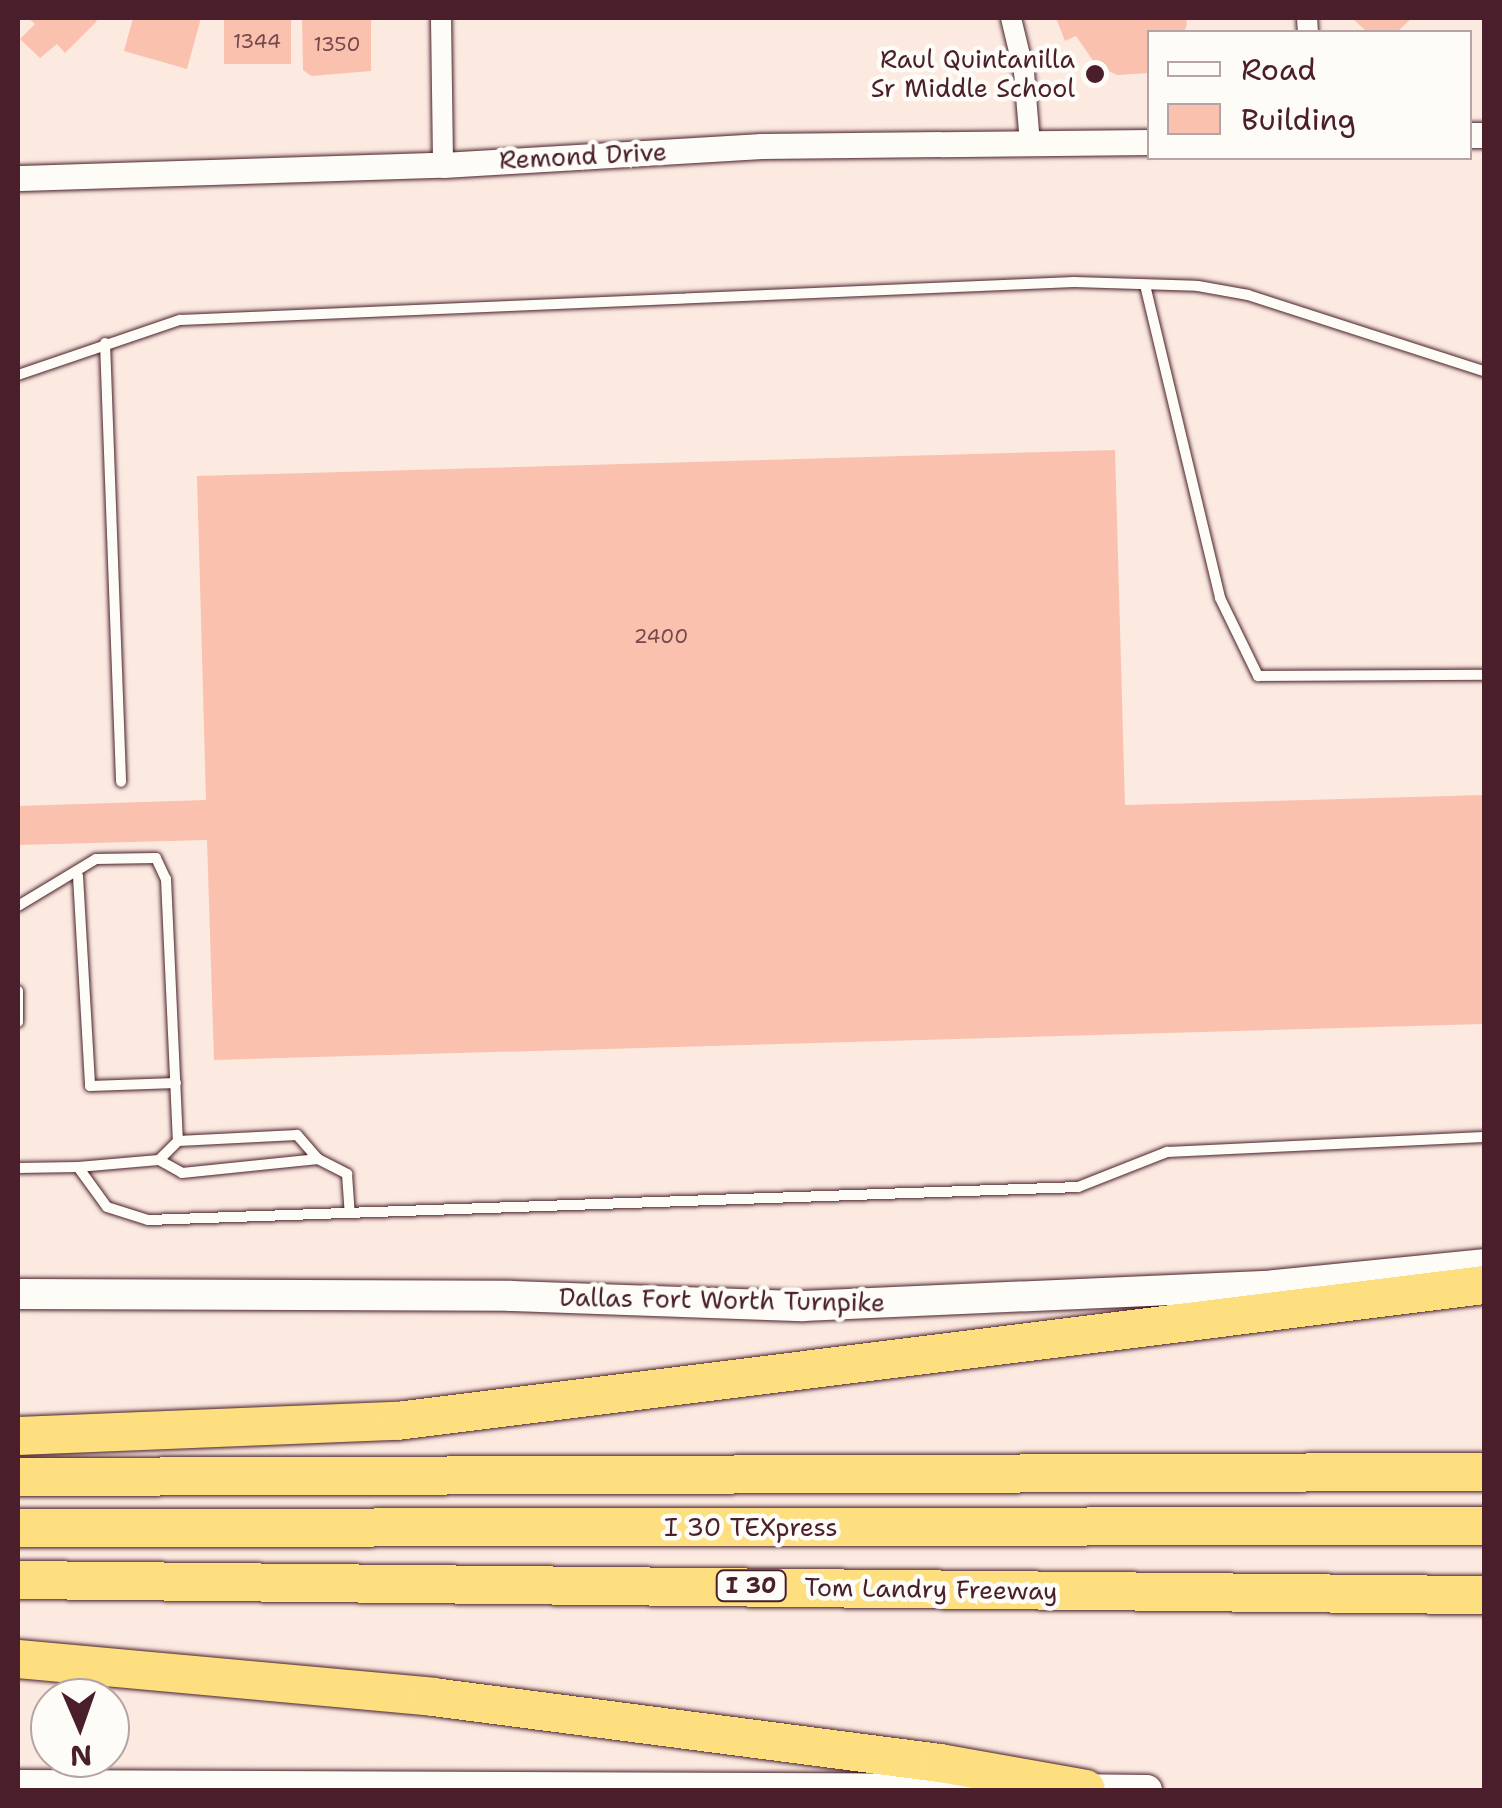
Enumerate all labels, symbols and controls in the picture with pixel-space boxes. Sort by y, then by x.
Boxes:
house number: 1344 [233,29,281,53]
legend [1147,30,1472,160]
house number: 1350 [314,32,360,56]
place label: Raul Quintanilla Sr Middle School [871,45,1075,104]
text: Road [1241,49,1316,90]
marker: Raul Quintanilla Sr Middle School [1084,63,1106,85]
text: Building [1241,99,1356,140]
street label: Remond Drive [498,137,668,175]
house number: 2400 [634,624,688,648]
street label: Dallas Fort Worth Turnpike [559,1282,885,1318]
street label: I 30 TEXpress [664,1512,838,1542]
road number: I 30 [714,1569,788,1603]
street label: Tom Landry Freeway [804,1572,1058,1606]
north arrow [30,1678,130,1778]
text: N [69,1737,93,1775]

